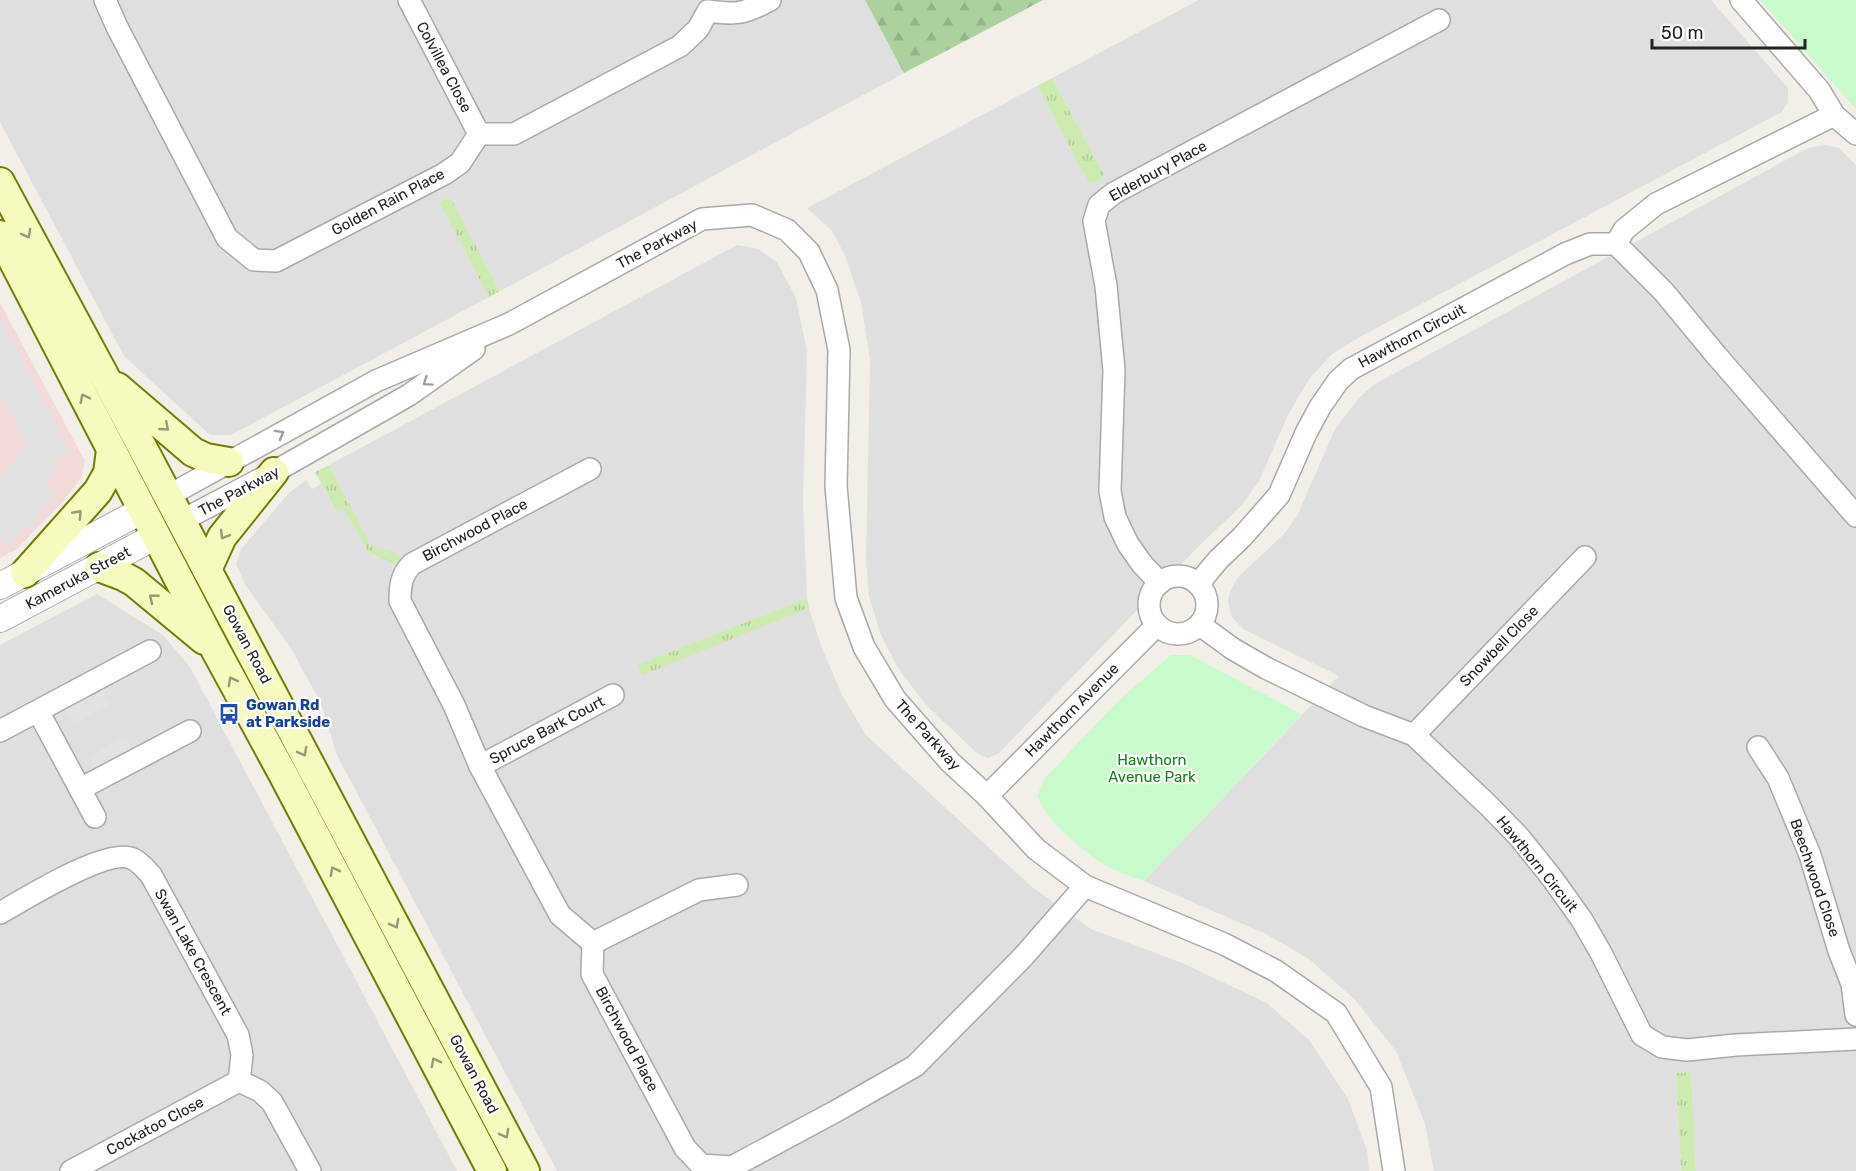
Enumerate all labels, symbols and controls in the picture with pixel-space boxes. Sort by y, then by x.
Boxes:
scale bar [1652,12,1805,50]
street label: Colvillea Close [413,19,475,115]
text: 50 m [1661,22,1704,44]
street label: Elderbury Place [1106,137,1210,205]
street label: Golden Rain Place [328,165,448,239]
street label: The Parkway [613,215,701,273]
one-way arrow [20,228,31,238]
street label: Hawthorn Circuit [1355,300,1469,372]
one-way arrow [422,375,433,386]
one-way arrow [80,393,92,404]
one-way arrow [158,420,169,431]
one-way arrow [274,430,284,441]
street label: The Parkway [195,462,283,520]
street label: Birchwood Place [419,495,531,565]
one-way arrow [71,510,82,520]
one-way arrow [220,529,232,539]
street label: Kameruka Street [22,543,134,613]
one-way arrow [149,595,160,606]
street label: Gowan Road [219,601,275,687]
street label: Snowbell Close [1456,602,1542,690]
street label: Hawthorn Avenue [1021,659,1123,761]
one-way arrow [228,676,239,687]
street label: Spruce Bark Court [486,692,608,768]
place label: Gowan Rd at Parkside [246,696,330,731]
street label: The Parkway [892,696,964,774]
bus stop icon: Gowan Rd at Parkside [217,702,241,726]
one-way arrow [296,745,308,756]
park label: Hawthorn Avenue Park [1108,751,1196,786]
street label: Hawthorn Circuit [1493,812,1582,916]
street label: Beechwood Close [1786,816,1844,940]
one-way arrow [330,867,341,877]
street label: Swan Lake Crescent [151,886,235,1018]
one-way arrow [387,918,399,929]
street label: Birchwood Place [592,983,662,1095]
street label: Gowan Road [446,1031,502,1117]
one-way arrow [431,1058,442,1068]
street label: Cockatoo Close [103,1093,207,1159]
one-way arrow [498,1127,509,1138]

